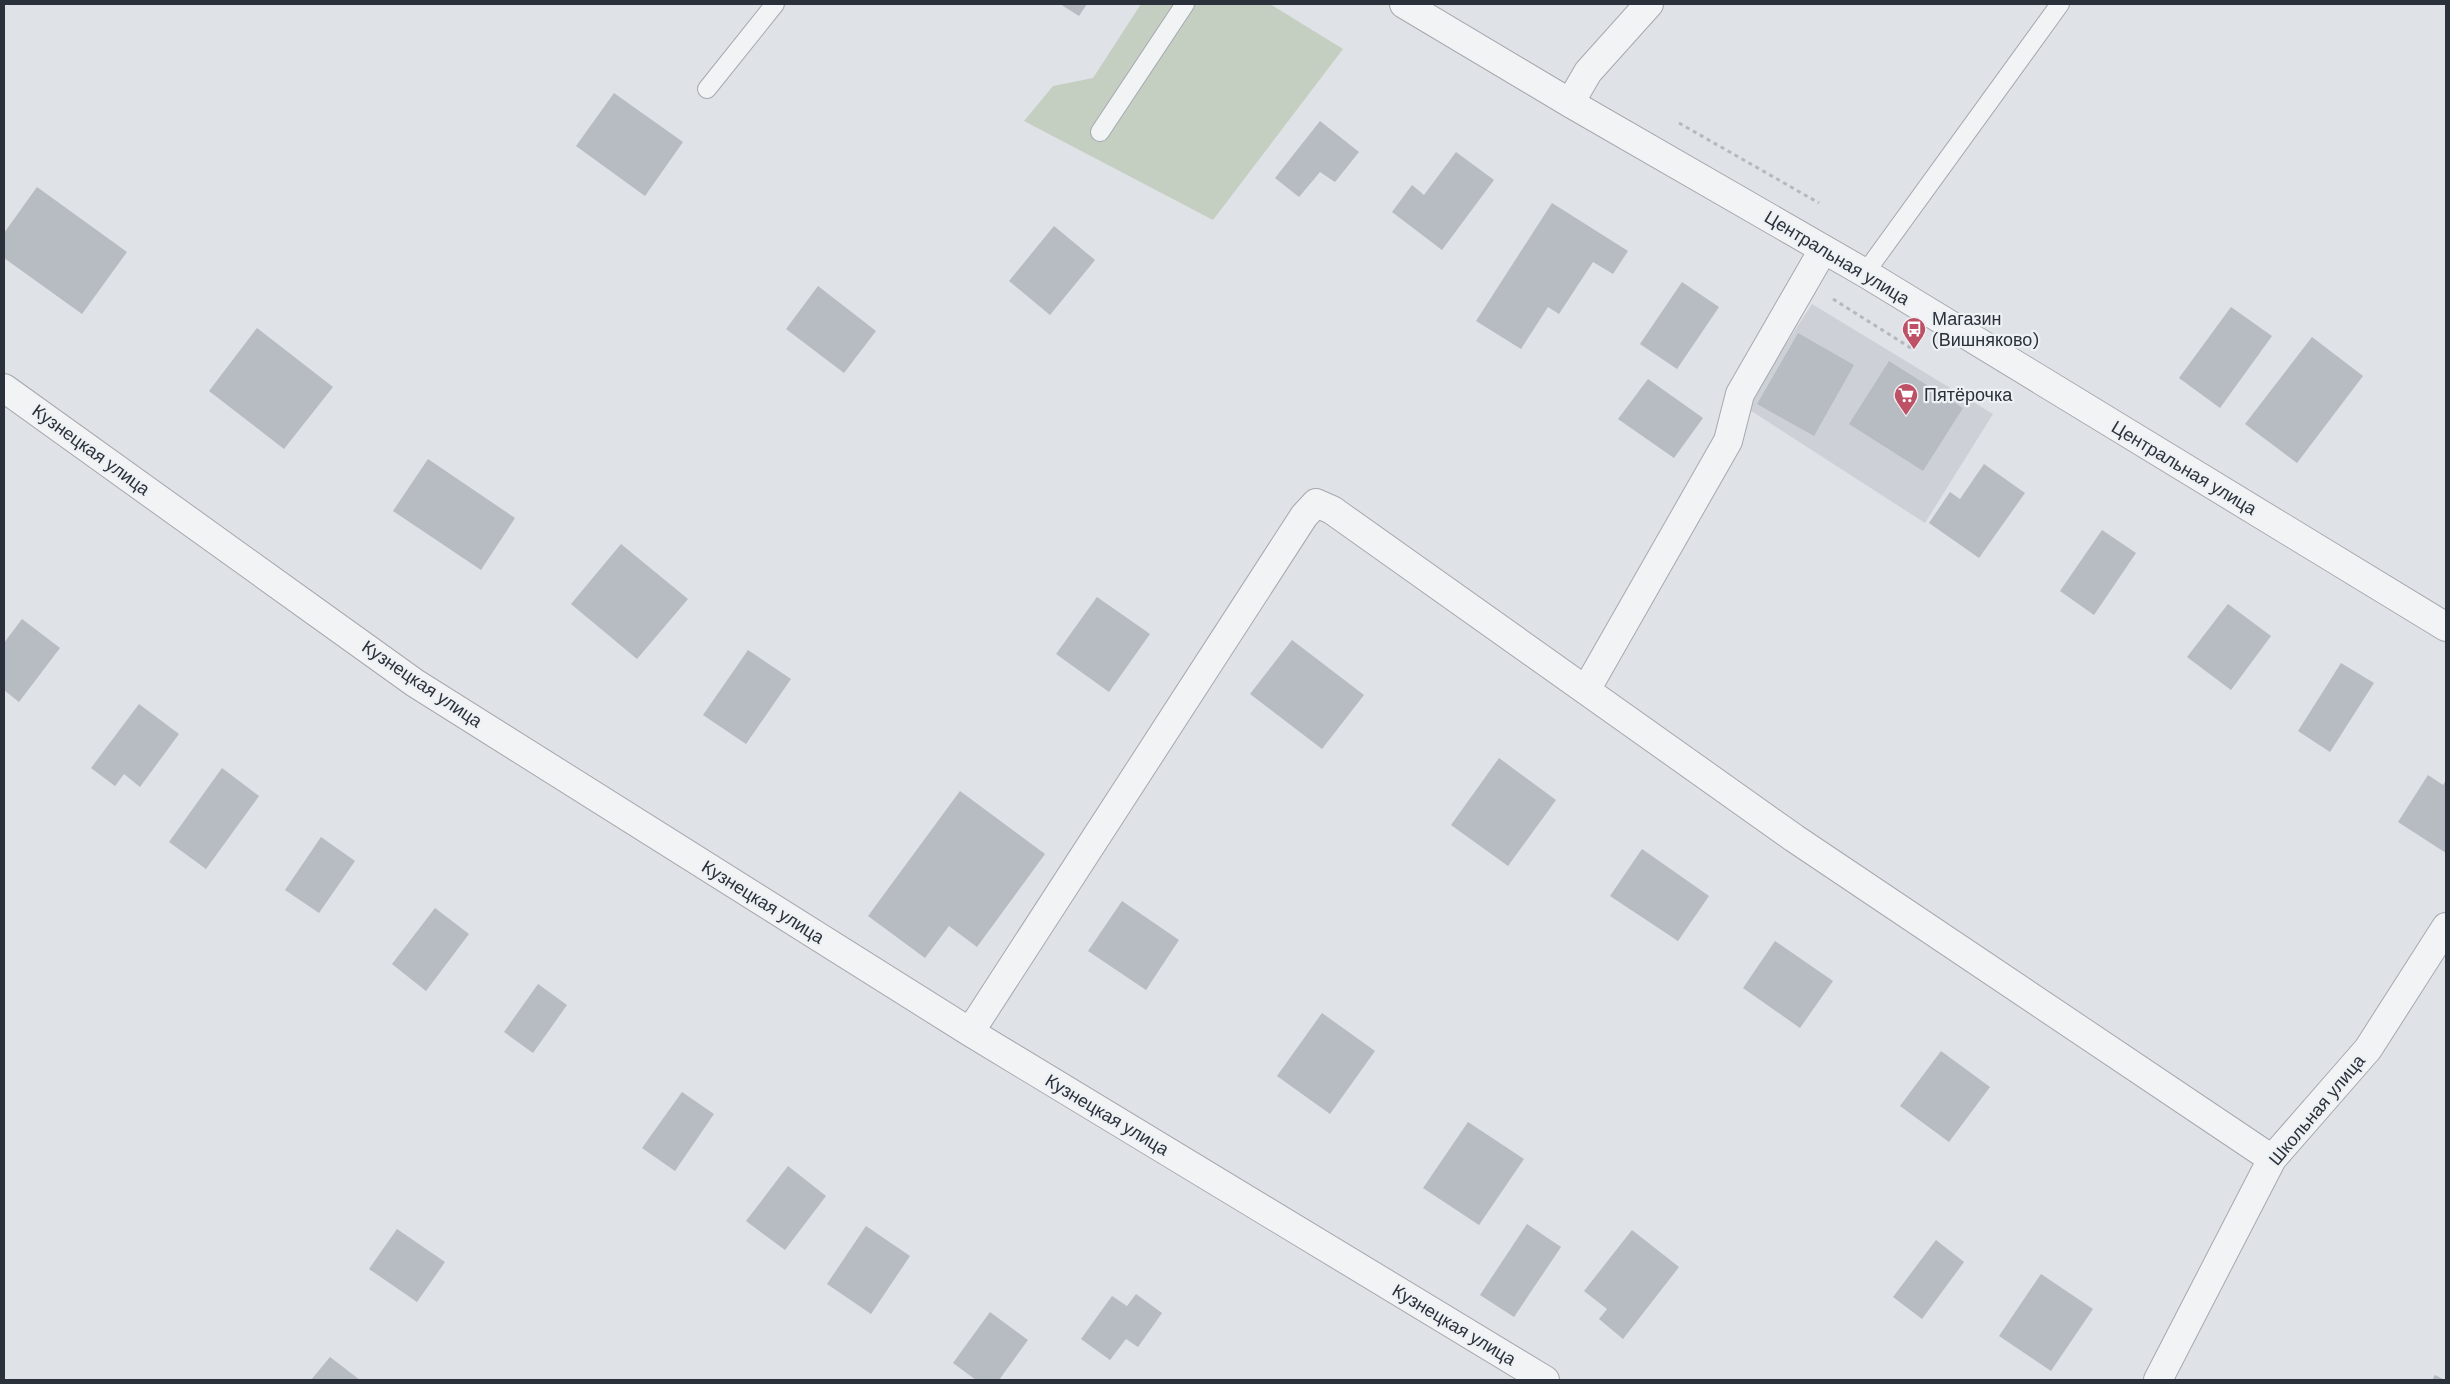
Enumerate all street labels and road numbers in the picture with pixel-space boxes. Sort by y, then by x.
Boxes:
street label: Центральная улица [1760,205,1915,311]
street label: Кузнецкая улица [27,399,156,502]
street label: Центральная улица [2107,415,2262,521]
street label: Кузнецкая улица [357,635,488,734]
street label: Кузнецкая улица [697,855,830,950]
street label: Школьная улица [2263,1049,2371,1171]
street label: Кузнецкая улица [1041,1069,1174,1162]
street label: Кузнецкая улица [1388,1279,1521,1372]

